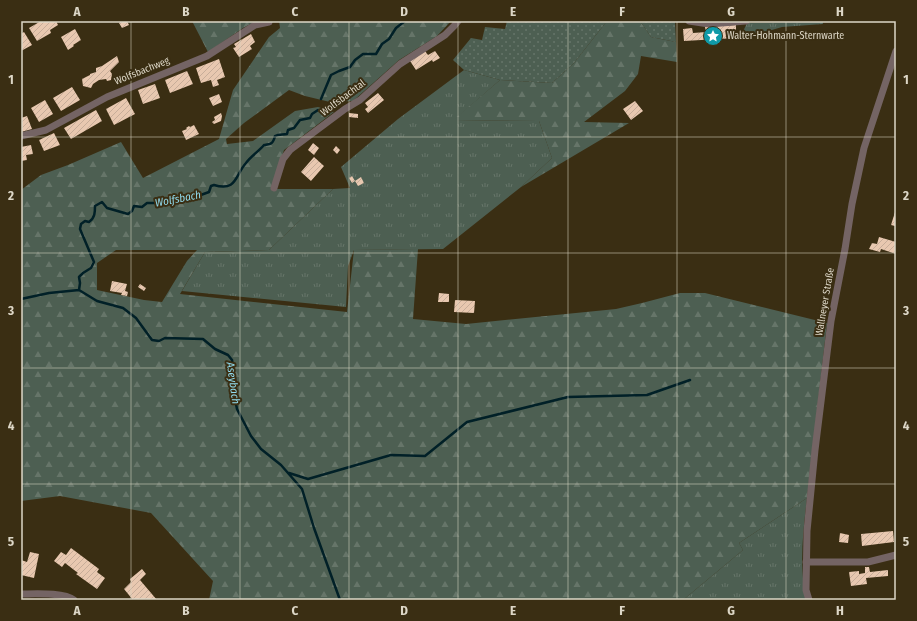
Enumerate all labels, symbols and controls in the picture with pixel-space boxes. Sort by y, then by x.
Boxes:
text: A [72,4,81,19]
text: B [182,4,190,19]
text: C [292,4,299,19]
text: D [400,4,408,19]
text: E [510,4,516,19]
text: F [619,4,625,19]
text: G [727,4,735,19]
text: H [836,4,844,19]
place icon: Walter-Hohmann-Sternwarte [702,25,724,47]
place label: Walter-Hohmann-Sternwarte [727,30,844,42]
street label: Wolfsbachweg [113,54,172,88]
text: 1 [8,72,14,87]
text: 1 [903,72,909,87]
street label: Wolfsbachtal [318,77,368,119]
text: 2 [7,188,14,203]
water label: Wolfsbach [154,188,202,210]
text: 2 [902,188,909,203]
street label: Wallneyer Straße [813,267,837,337]
text: 3 [7,303,14,318]
text: 3 [902,303,909,318]
water label: Aseybach [223,360,242,405]
text: 4 [8,418,15,433]
text: 4 [903,418,910,433]
text: 5 [8,534,14,549]
text: 5 [903,534,909,549]
text: A [72,603,81,618]
text: B [182,603,190,618]
text: C [292,603,299,618]
text: D [400,603,408,618]
text: E [510,603,516,618]
text: F [619,603,625,618]
text: G [727,603,735,618]
text: H [836,603,844,618]

